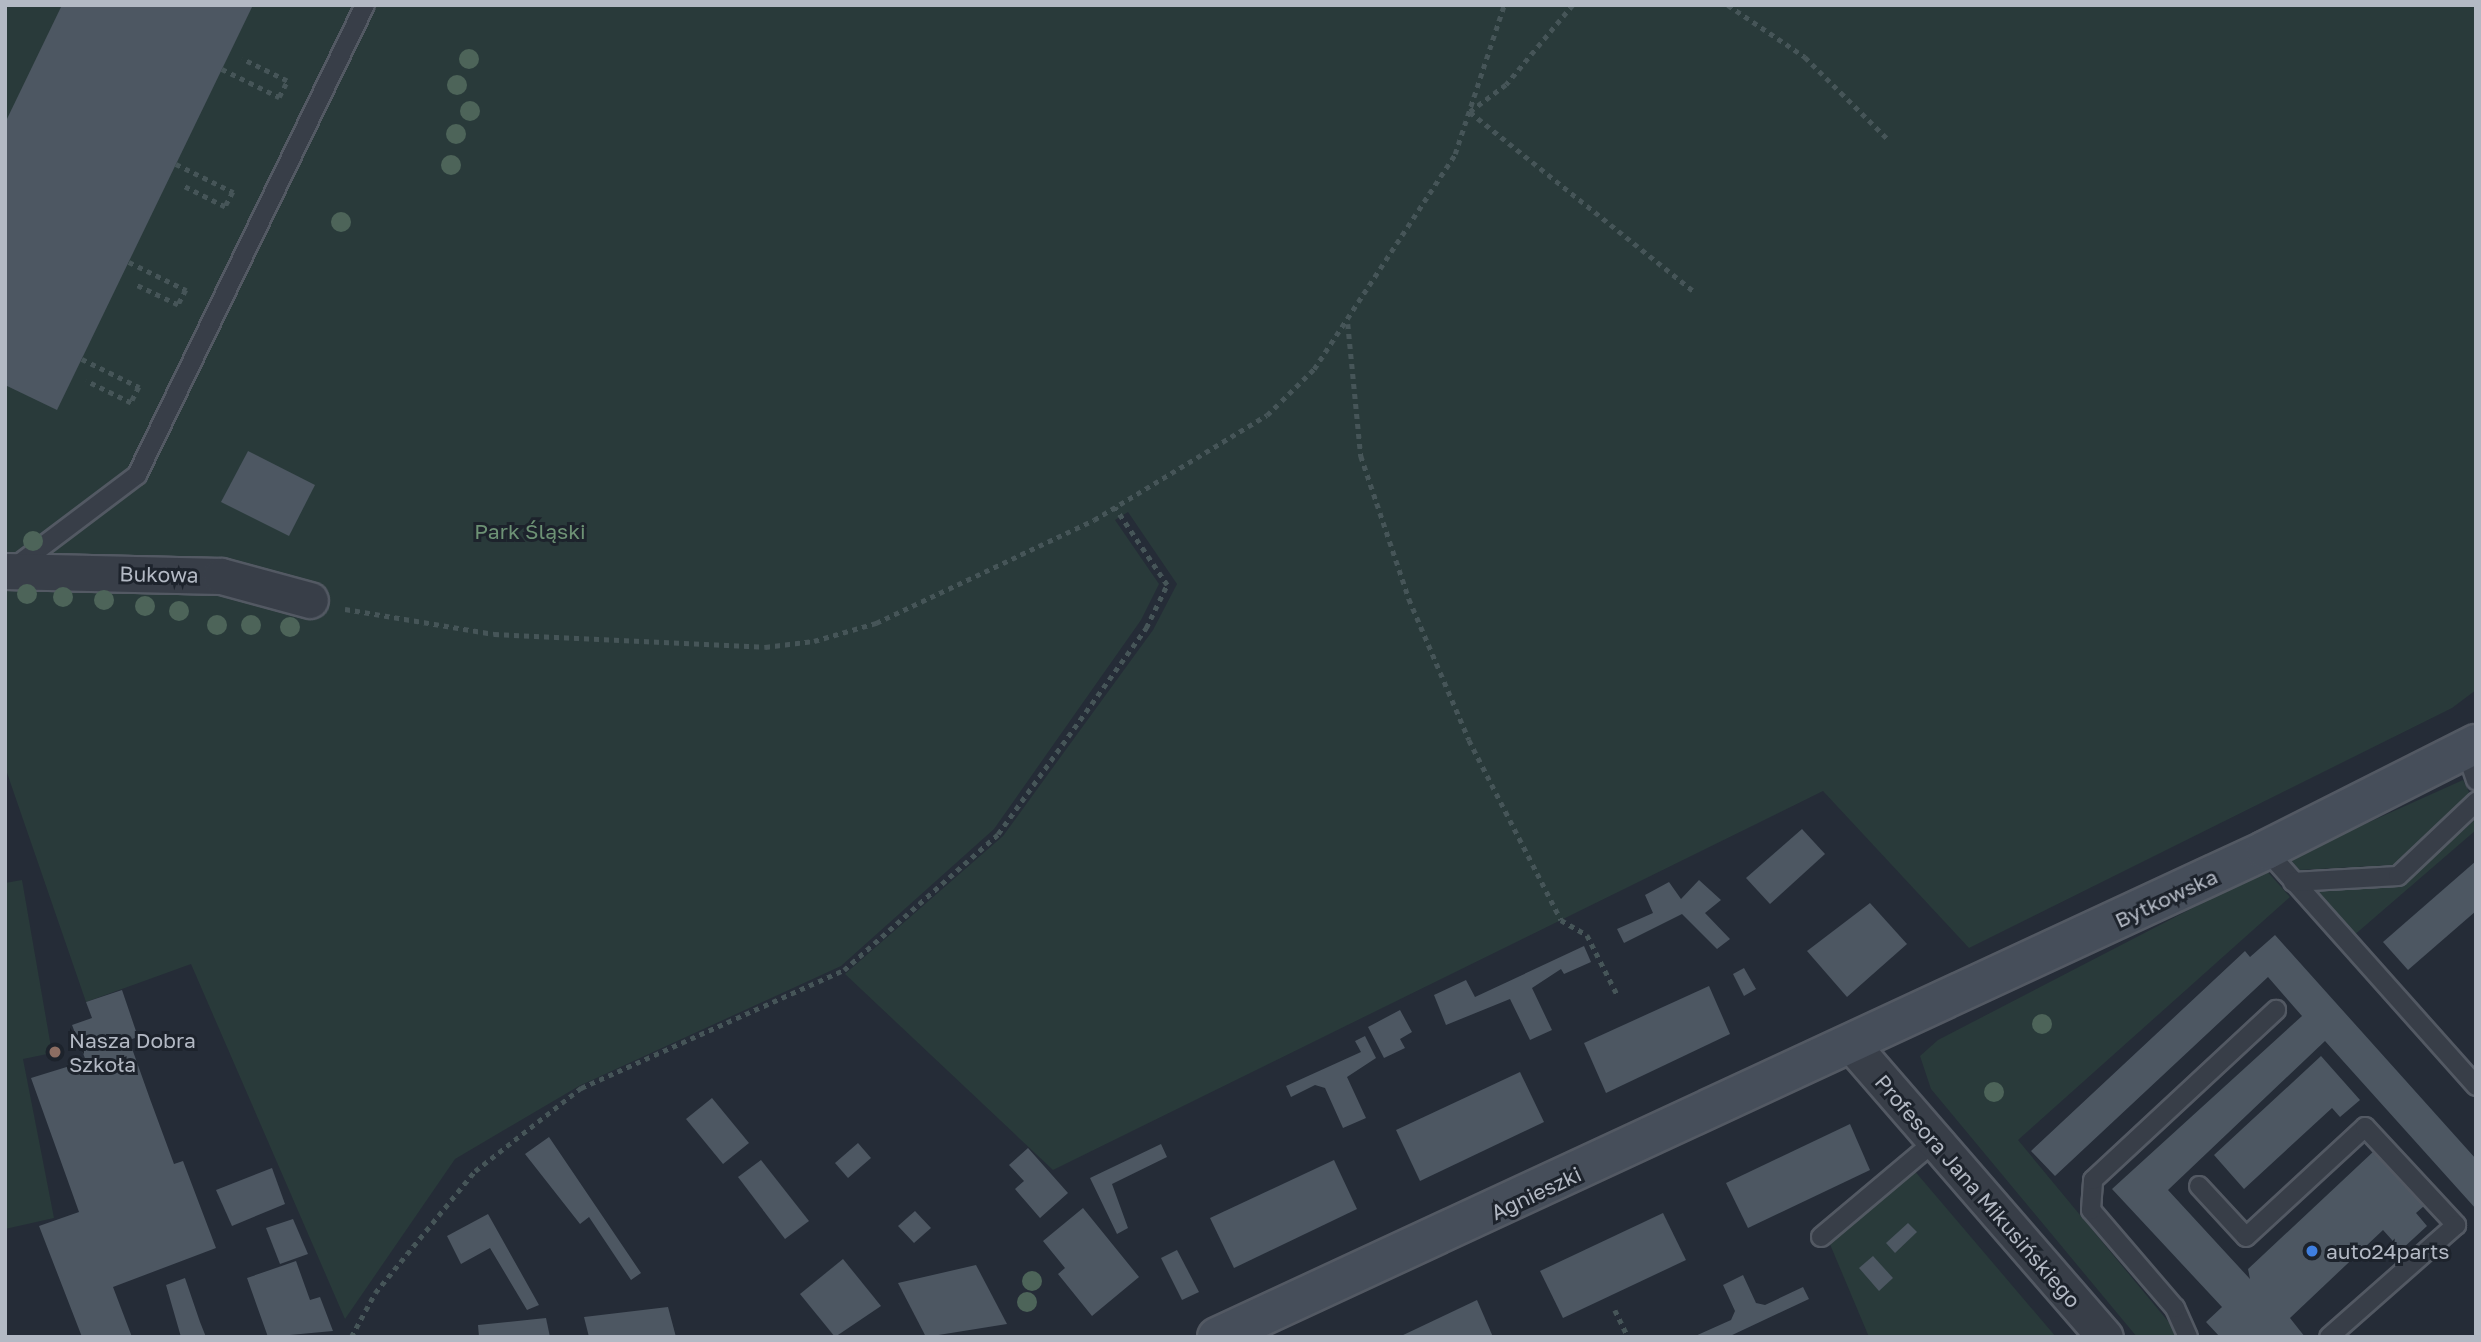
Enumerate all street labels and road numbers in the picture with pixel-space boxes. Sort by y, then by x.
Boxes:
street label: Bukowa [119,561,199,587]
street label: Bytkowska [2111,863,2221,933]
street label: Profesora Jana Mikusińskiego [1870,1069,2086,1313]
street label: Agnieszki [1487,1161,1585,1225]

